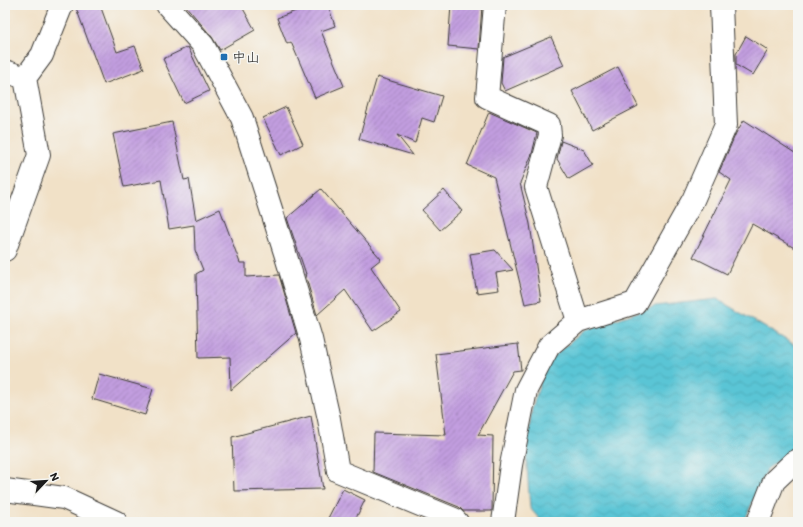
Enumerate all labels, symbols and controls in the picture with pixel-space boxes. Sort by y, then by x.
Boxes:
place label: 中山 [232,49,260,66]
marker: 中山 [219,52,229,62]
north arrow [26,461,66,501]
text: N [47,471,62,483]

